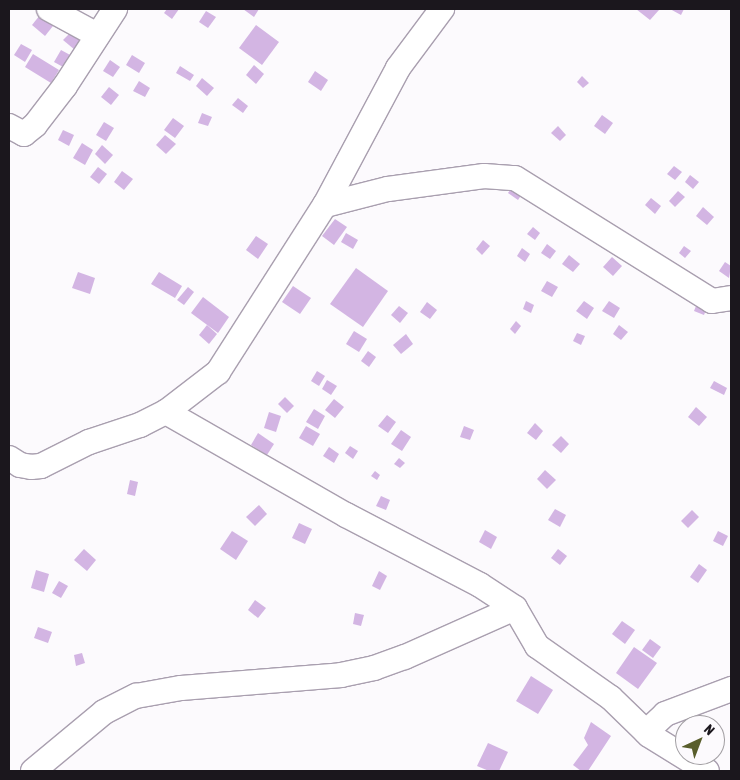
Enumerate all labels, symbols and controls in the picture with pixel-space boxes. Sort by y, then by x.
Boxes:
north arrow [675,715,725,765]
text: N [701,721,718,738]

